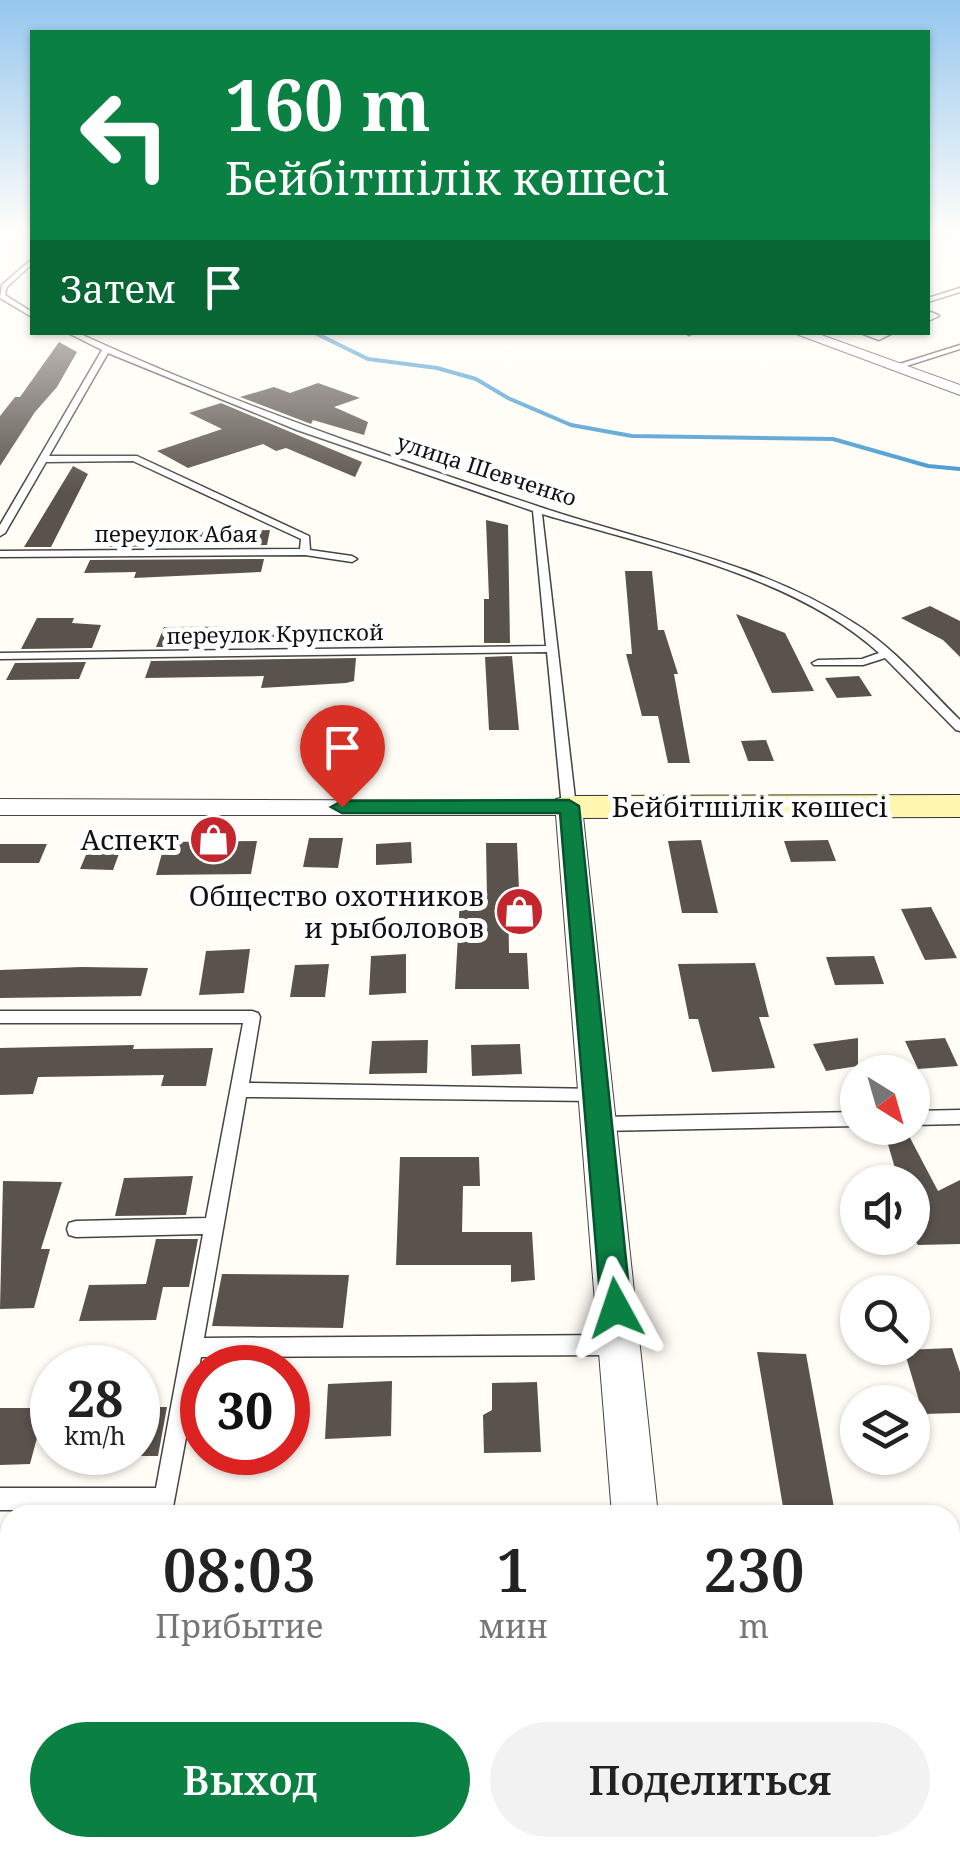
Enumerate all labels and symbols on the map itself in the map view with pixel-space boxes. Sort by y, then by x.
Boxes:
street label: улица Шевченко [393,426,581,512]
street label: переулок Абая [95,518,257,548]
street label: переулок Крупской [166,616,384,650]
pin [300,705,385,808]
street label: Бейбітшілік көшесі [612,787,888,825]
shop icon: Аспект [188,813,240,865]
place label: Аспект [81,820,179,858]
place label: Общество охотников и рыболовов [189,876,484,946]
shop icon: Общество охотников и рыболовов [493,885,545,937]
north arrow [840,1055,930,1145]
position arrow [564,1256,668,1360]
speed limit sign: 30 [180,1345,310,1475]

